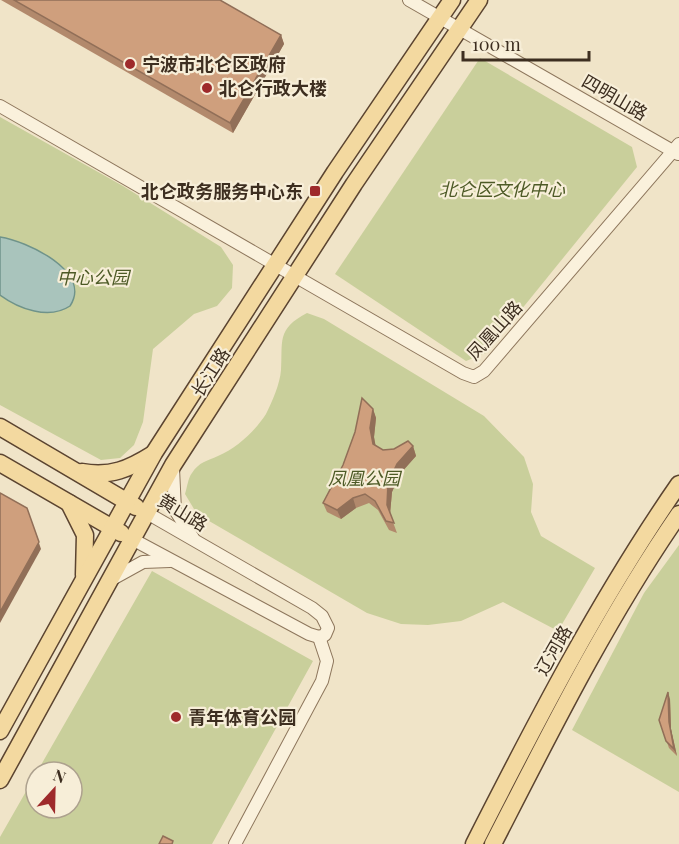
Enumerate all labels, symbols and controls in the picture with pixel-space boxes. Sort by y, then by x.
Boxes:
scale bar [463,24,589,62]
text: 100 m [472,32,521,56]
place label: 宁波市北仑区政府 [142,52,286,76]
marker: 宁波市北仑区政府 [123,57,137,71]
street label: 四明山路 [578,69,652,125]
place label: 北仑行政大楼 [219,76,327,100]
marker: 北仑行政大楼 [200,81,214,95]
park label: 北仑区文化中心 [439,177,566,201]
place label: 北仑政务服务中心东 [141,179,303,203]
marker: 北仑政务服务中心东 [308,184,322,198]
park label: 中心公园 [57,265,132,289]
street label: 凤凰山路 [461,295,527,365]
street label: 长江路 [185,343,235,401]
park label: 凤凰公园 [328,466,403,490]
street label: 黄山路 [154,488,212,536]
street label: 辽河路 [529,621,577,679]
place label: 青年体育公园 [188,705,296,729]
marker: 青年体育公园 [169,710,183,724]
north arrow [24,760,84,820]
text: N [51,764,70,788]

